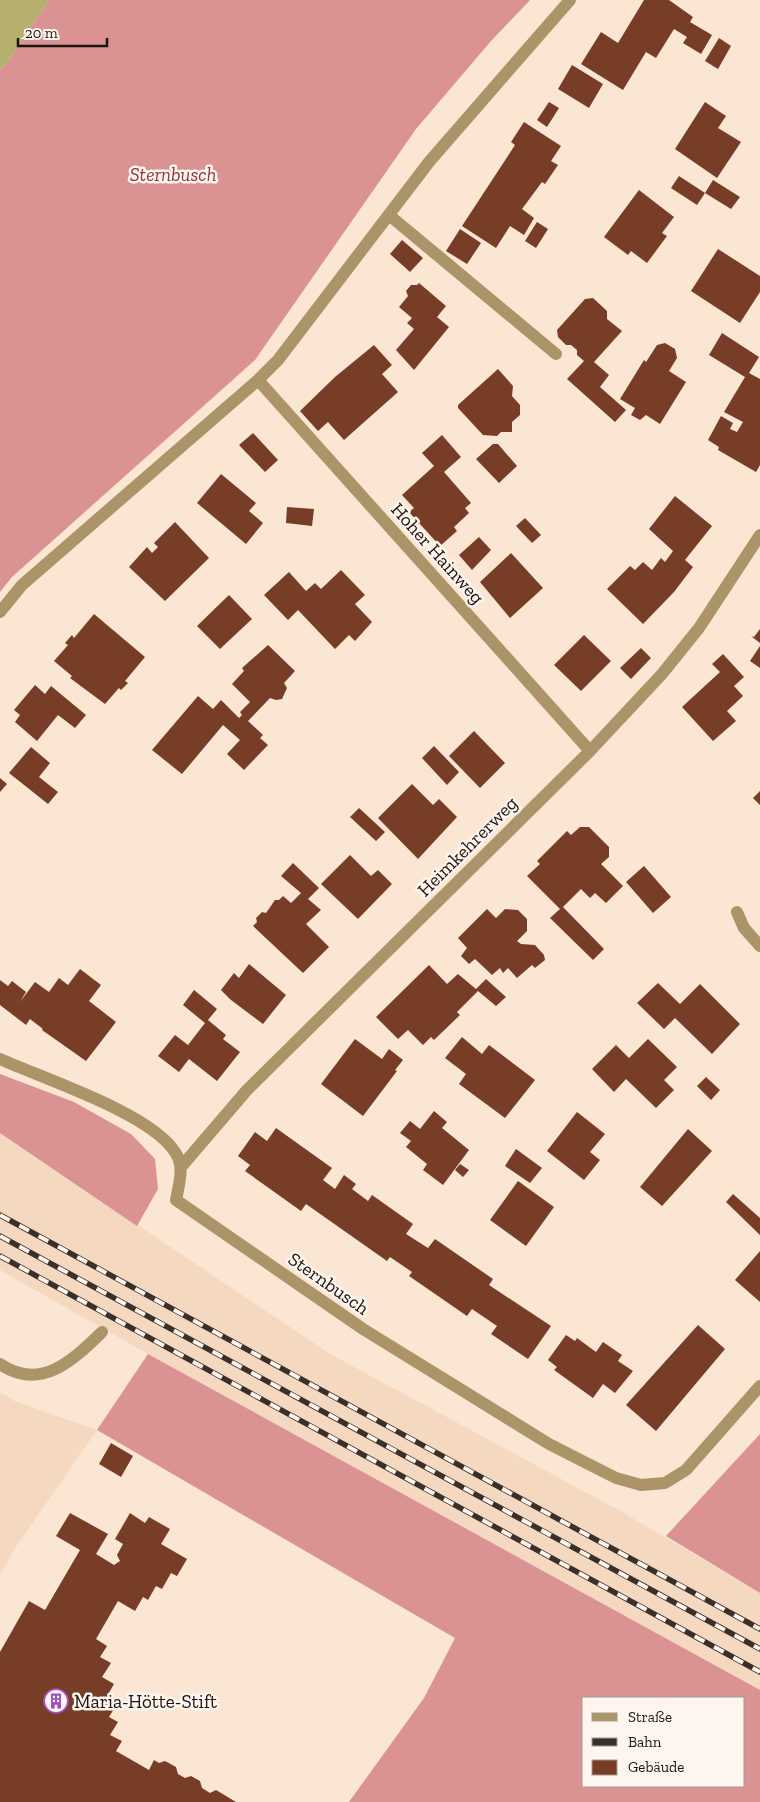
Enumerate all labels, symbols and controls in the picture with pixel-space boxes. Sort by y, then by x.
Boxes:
scale bar [18,15,106,47]
text: 20 m [25,24,58,42]
park label: Sternbusch [130,163,216,186]
street label: Hoher Hainweg [386,498,489,609]
street label: Heimkehrerweg [412,791,523,901]
street label: Sternbusch [284,1247,374,1320]
building icon: Maria-Hötte-Stift [43,1688,69,1714]
place label: Maria-Hötte-Stift [74,1690,217,1713]
legend [582,1697,745,1787]
text: Straße [628,1708,672,1726]
text: Bahn [628,1733,662,1751]
text: Gebäude [628,1758,684,1776]

